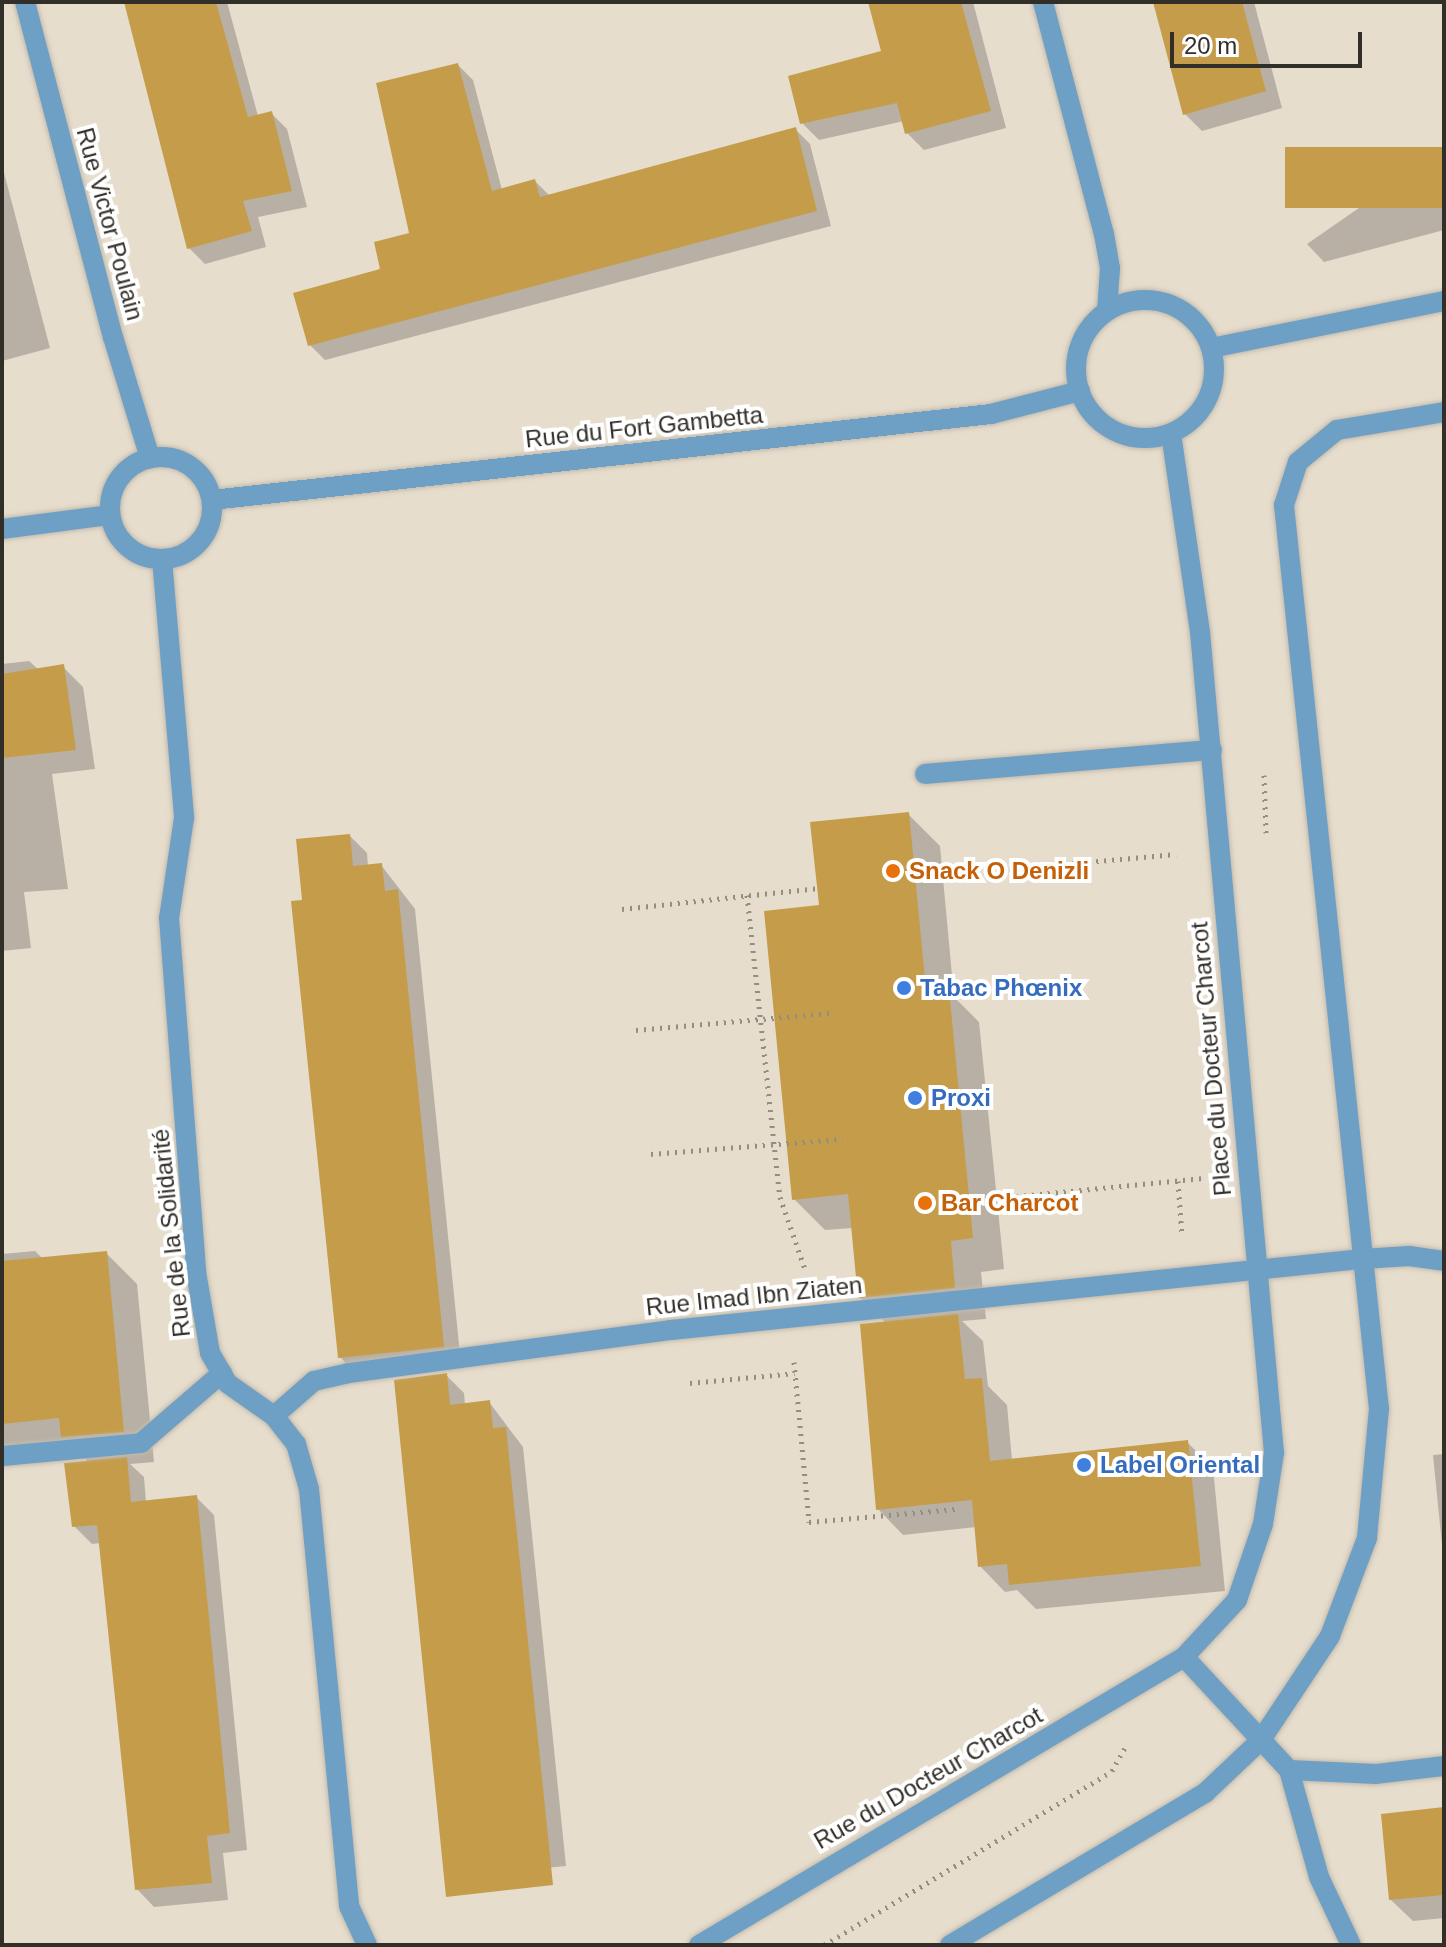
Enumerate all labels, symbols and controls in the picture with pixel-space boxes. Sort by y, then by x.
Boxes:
scale bar [1174,16,1366,66]
text: 20 m [1184,32,1237,59]
street label: Rue Victor Poulain [70,124,150,324]
street label: Rue du Fort Gambetta [524,400,764,454]
place label: Snack O Denizli [909,857,1089,885]
marker: Snack O Denizli [884,862,902,880]
street label: Place du Docteur Charcot [1185,921,1237,1197]
place label: Tabac Phœnix [920,974,1082,1002]
marker: Tabac Phœnix [895,979,913,997]
place label: Proxi [931,1084,991,1112]
marker: Proxi [906,1089,924,1107]
street label: Rue de la Solidarité [146,1127,196,1339]
place label: Bar Charcot [941,1189,1078,1217]
marker: Bar Charcot [916,1194,934,1212]
street label: Rue Imad Ibn Ziaten [644,1270,864,1322]
place label: Label Oriental [1100,1451,1260,1479]
marker: Label Oriental [1075,1456,1093,1474]
street label: Rue du Docteur Charcot [809,1701,1047,1855]

